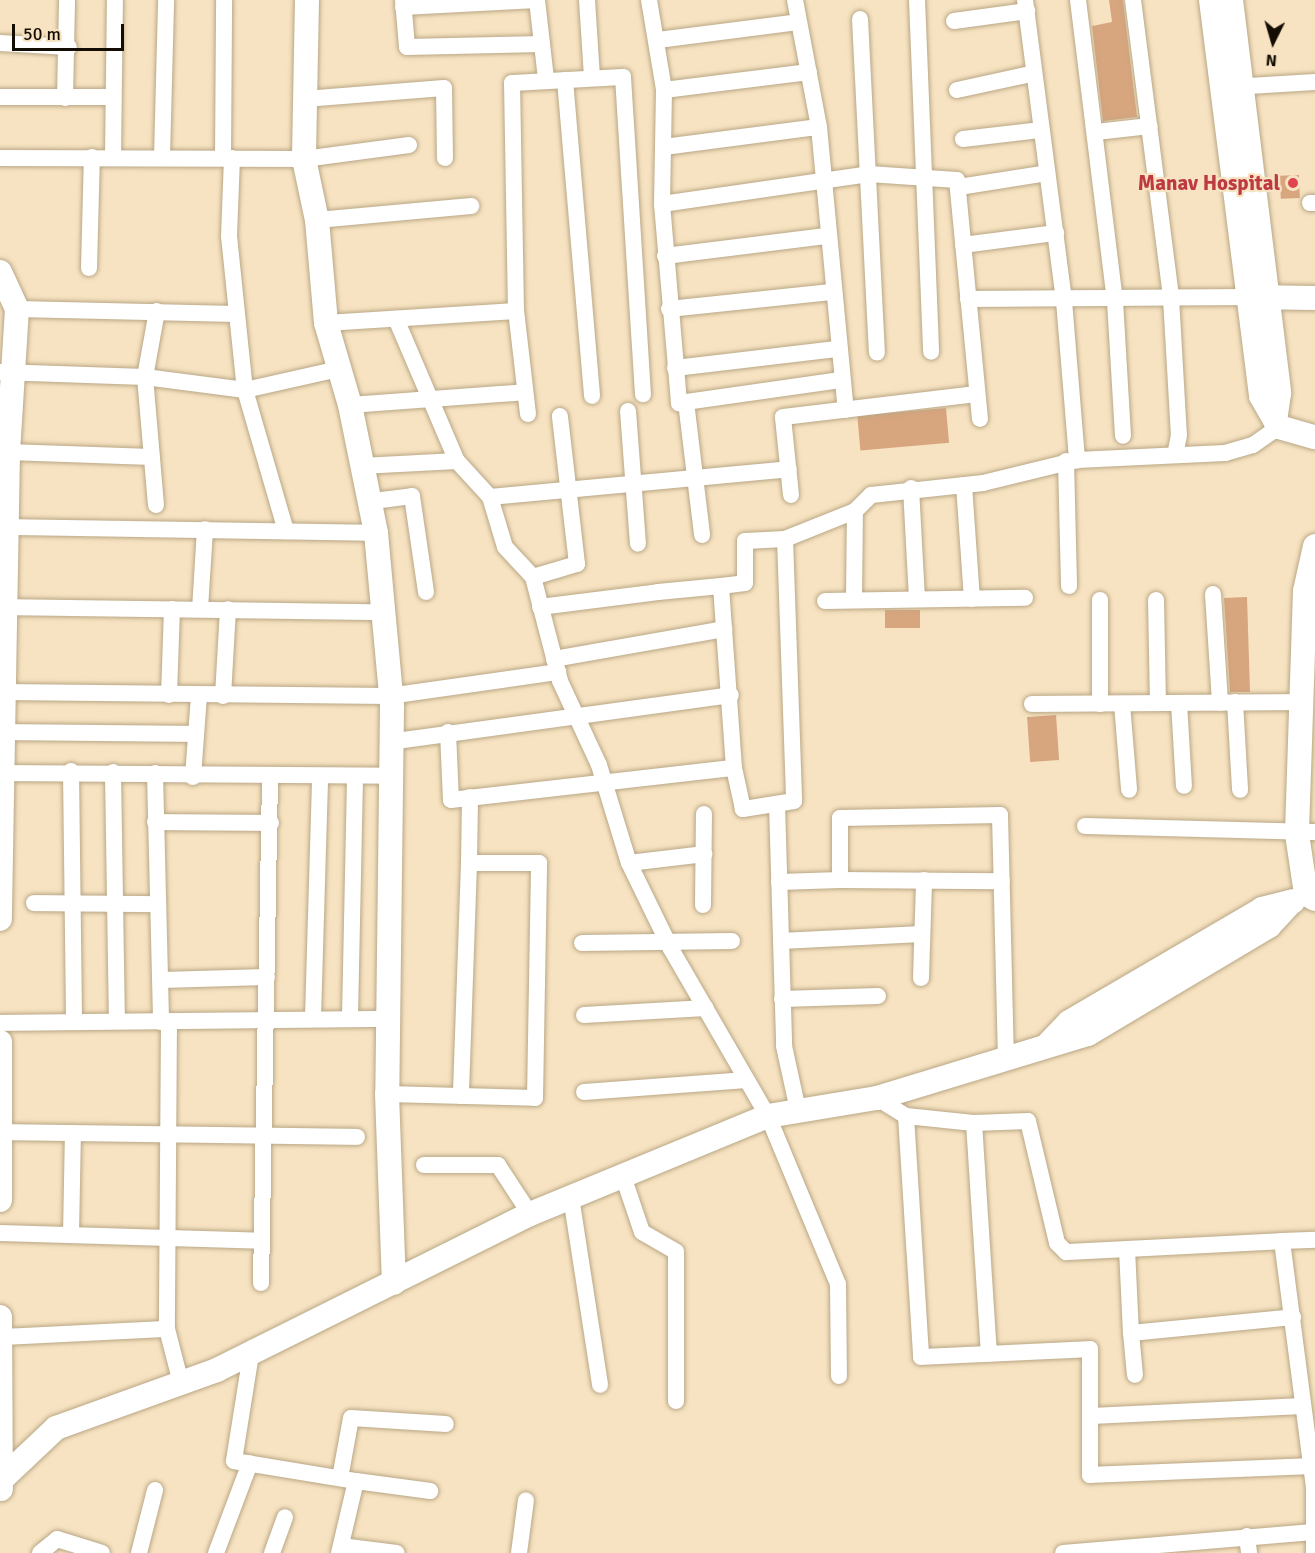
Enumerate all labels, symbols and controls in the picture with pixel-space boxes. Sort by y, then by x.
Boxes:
scale bar [15,12,128,50]
north arrow [1243,12,1303,72]
text: 50 m [23,23,61,45]
text: N [1265,49,1278,70]
place label: Manav Hospital [1138,170,1280,196]
marker: Manav Hospital [1284,174,1302,192]

